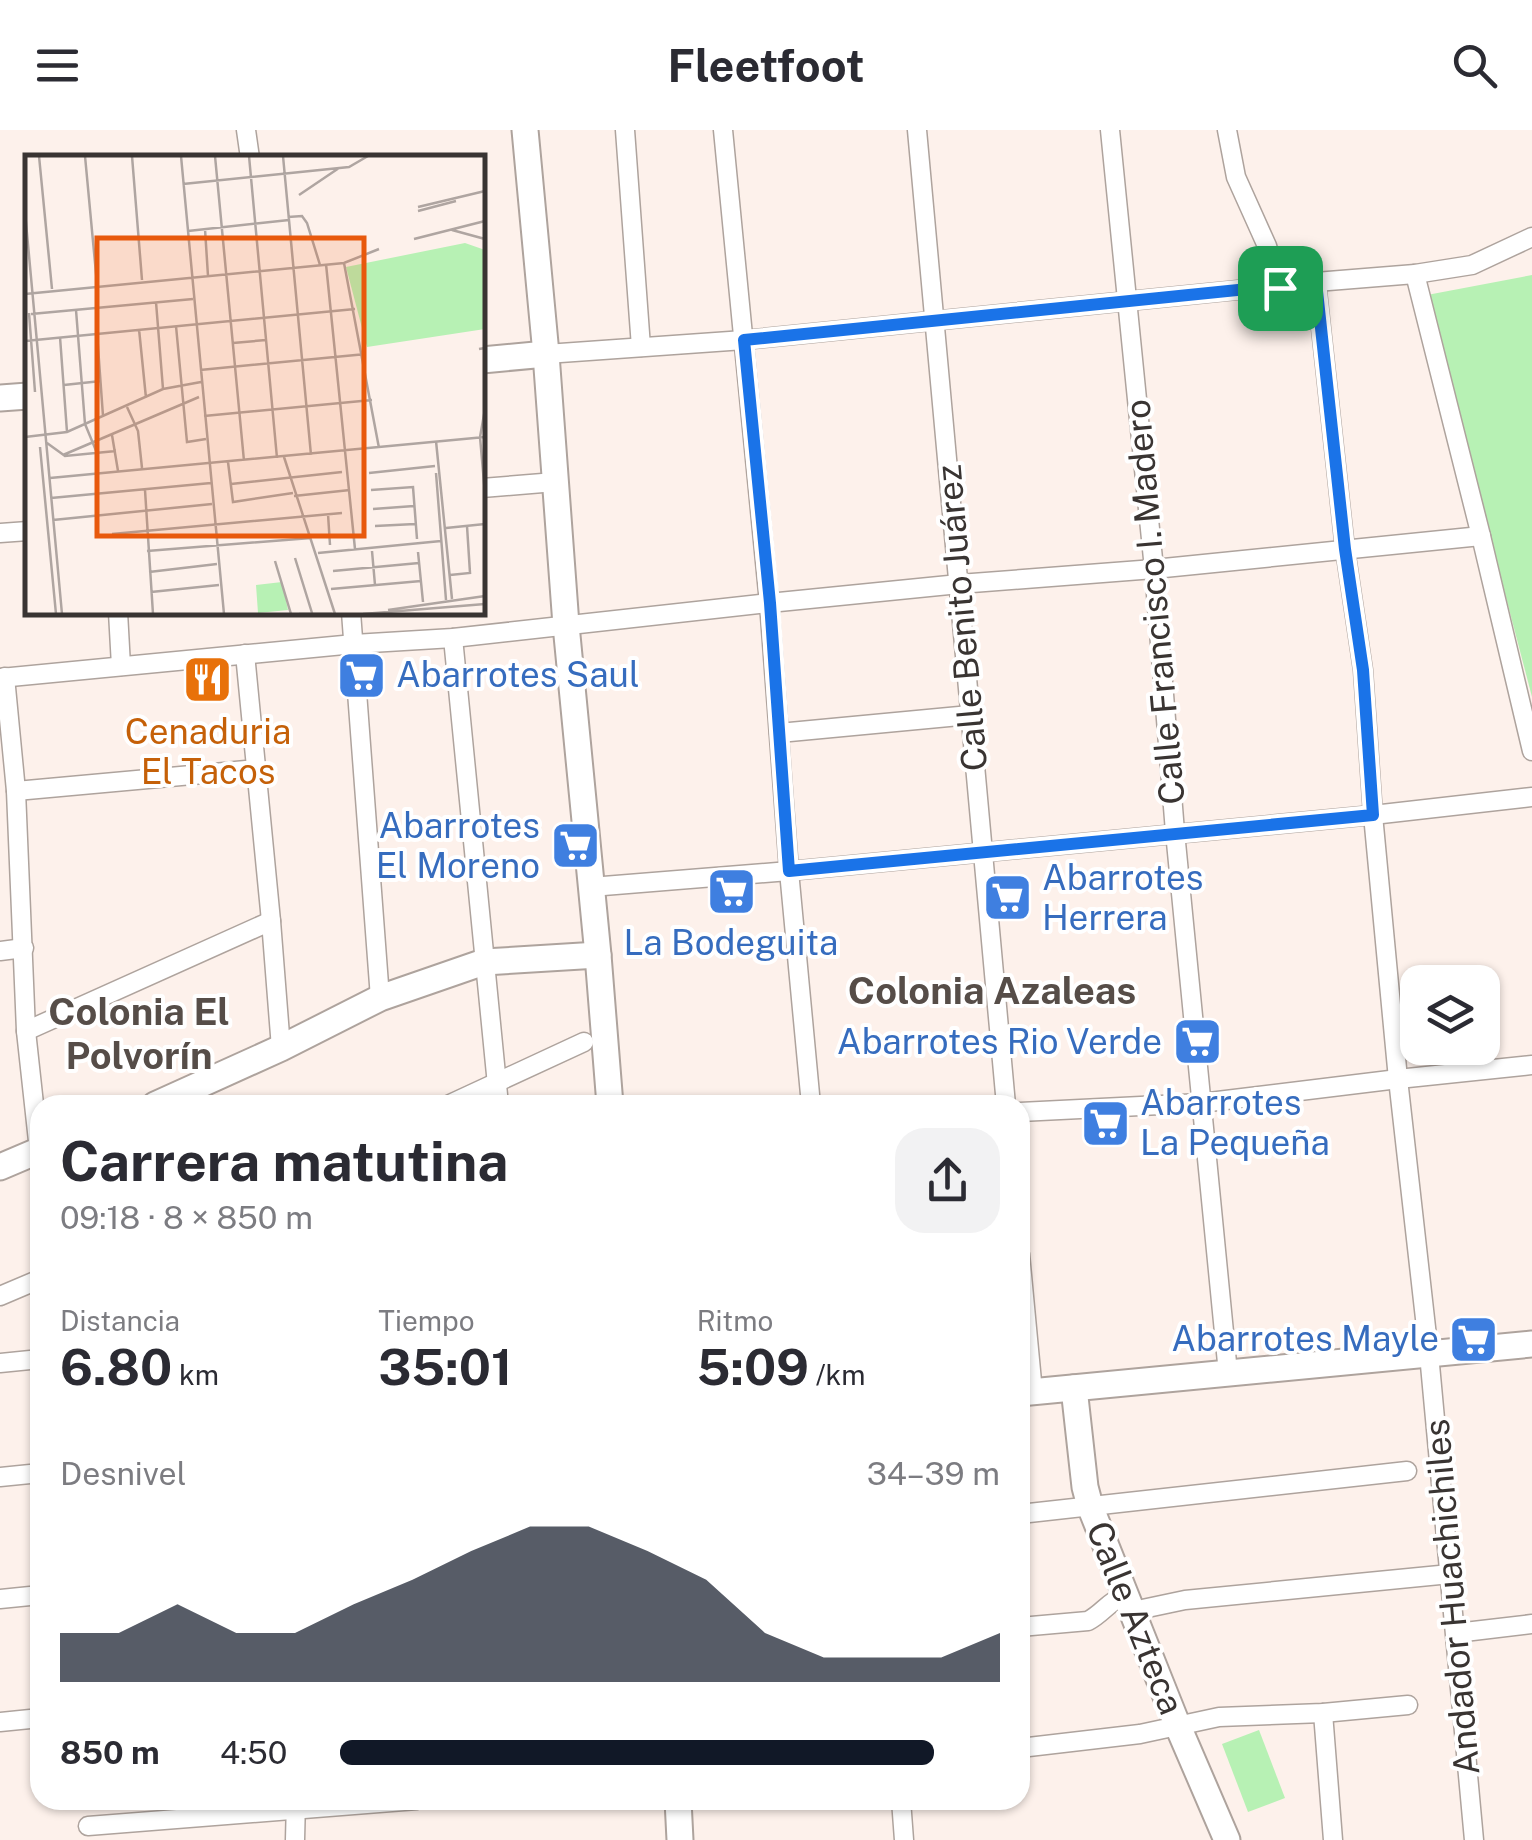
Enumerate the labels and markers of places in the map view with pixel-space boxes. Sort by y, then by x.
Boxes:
pin [1238,246,1323,331]
supermarket icon: Abarrotes Saul [335,649,387,701]
restaurant icon: Cenaduria El Tacos [182,654,234,706]
place label: Abarrotes Saul [396,654,640,695]
place label: Cenaduria El Tacos [125,711,291,792]
place label: Abarrotes El Moreno [376,805,540,886]
supermarket icon: Abarrotes El Moreno [549,820,601,872]
place label: Abarrotes Herrera [1042,857,1204,938]
supermarket icon: La Bodeguita [705,865,757,917]
supermarket icon: Abarrotes Herrera [981,872,1033,924]
place label: La Bodeguita [624,922,838,963]
supermarket icon: Abarrotes Rio Verde [1171,1016,1223,1068]
place label: Abarrotes Rio Verde [837,1021,1162,1062]
place label: Abarrotes La Pequeña [1140,1082,1330,1163]
supermarket icon: Abarrotes La Pequeña [1079,1097,1131,1149]
supermarket icon: Abarrotes Mayle [1448,1313,1500,1365]
place label: Abarrotes Mayle [1171,1318,1439,1359]

